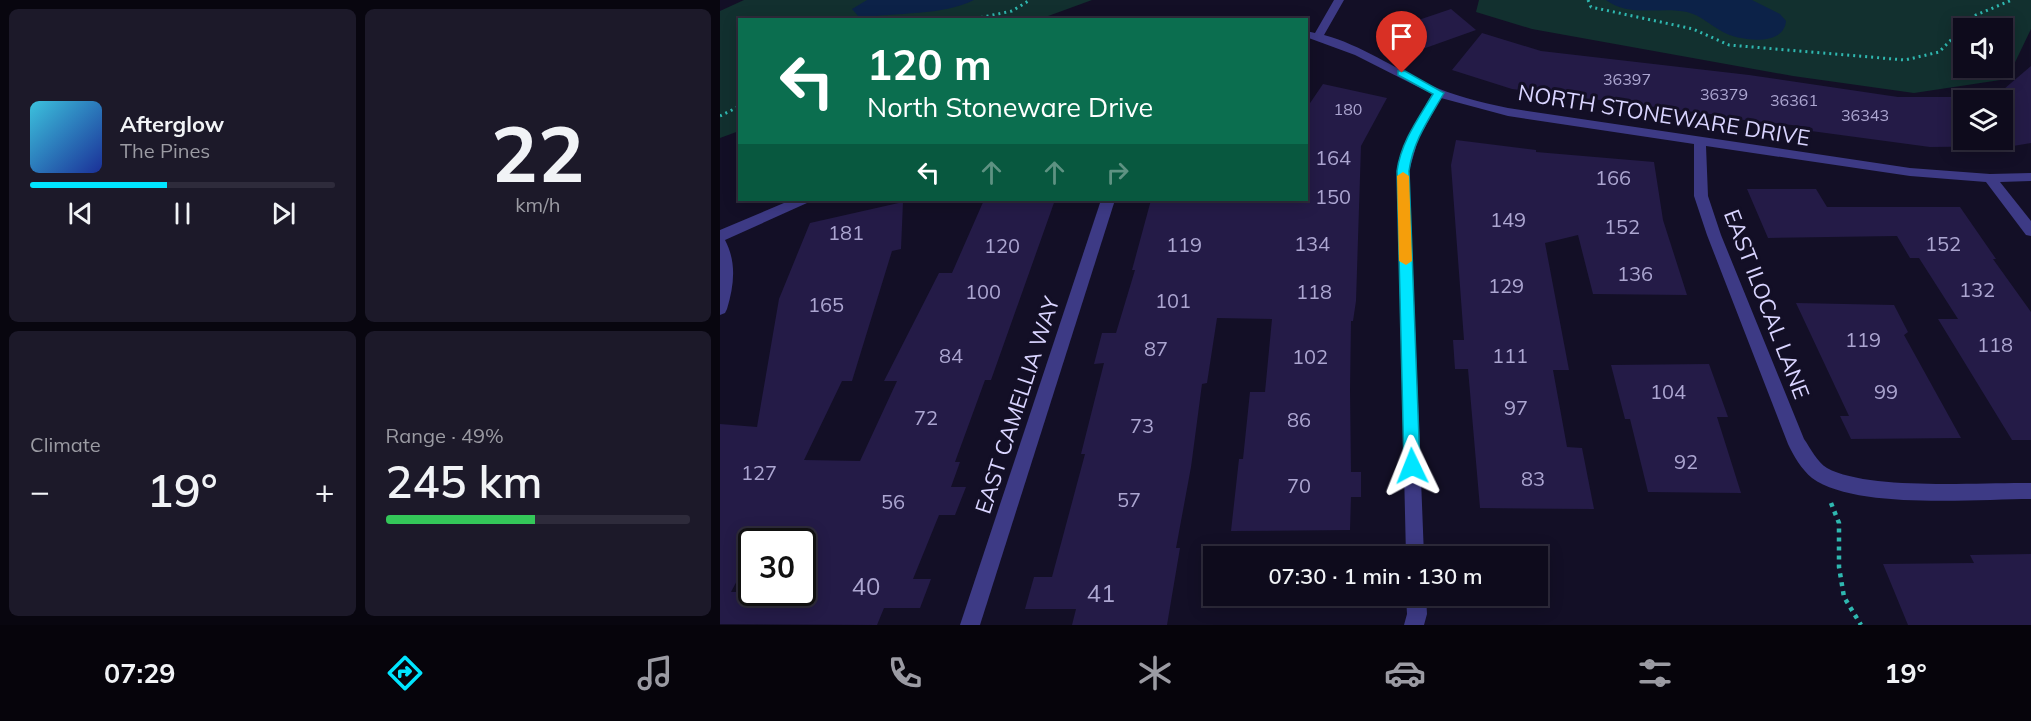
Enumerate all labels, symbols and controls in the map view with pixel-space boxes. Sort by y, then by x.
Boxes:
pin [1376,11,1427,73]
map controls [1953,18,2013,150]
button: sound [1953,18,2013,78]
icon: arrive [1385,20,1418,53]
text: 120 m [867,38,992,91]
icon: left [768,42,846,120]
house number: 36397 [1603,69,1651,89]
street label: NORTH STONEWARE DRIVE [1516,78,1812,152]
house number: 36379 [1700,84,1748,104]
text: North Stoneware Drive [867,90,1153,124]
house number: 36361 [1770,90,1818,110]
button: layers [1953,90,2013,150]
house number: 180 [1334,99,1362,119]
text: 22 [491,104,585,202]
house number: 36343 [1841,105,1889,125]
text: Afterglow [120,110,224,138]
text: The Pines [120,138,210,163]
house number: 164 [1315,145,1351,170]
icon: left [912,156,945,189]
icon: ahead [975,156,1008,189]
icon: ahead [1038,156,1071,189]
icon: right [1101,156,1134,189]
house number: 166 [1595,165,1631,190]
house number: 150 [1315,184,1351,209]
text: km/h [515,192,560,217]
icon: previous [64,197,97,230]
icon: pause [166,197,199,230]
icon: next [267,197,300,230]
street label: EAST ILOCAL LANE [1718,205,1816,403]
house number: 149 [1490,207,1526,232]
house number: 152 [1604,214,1640,239]
house number: 181 [828,220,864,245]
house number: 134 [1294,231,1330,256]
house number: 152 [1925,231,1961,256]
house number: 119 [1166,232,1202,257]
house number: 120 [984,233,1020,258]
house number: 136 [1617,261,1653,286]
house number: 129 [1488,273,1524,298]
house number: 132 [1959,277,1995,302]
house number: 100 [965,279,1001,304]
house number: 118 [1296,279,1332,304]
house number: 101 [1155,288,1191,313]
house number: 165 [808,292,844,317]
street label: EAST CAMELLIA WAY [969,292,1066,517]
house number: 119 [1845,327,1881,352]
house number: 118 [1977,332,2013,357]
house number: 87 [1144,336,1168,361]
house number: 84 [939,343,963,368]
house number: 111 [1492,343,1528,368]
house number: 102 [1292,344,1328,369]
house number: 104 [1650,379,1686,404]
house number: 99 [1874,379,1898,404]
house number: 97 [1504,395,1528,420]
house number: 72 [914,405,938,430]
house number: 86 [1287,407,1311,432]
house number: 73 [1130,413,1154,438]
text: Range · 49% [386,423,504,448]
text: Climate [30,432,101,457]
position arrow [1380,434,1444,498]
house number: 92 [1674,449,1698,474]
text: 245 km [386,453,542,509]
house number: 127 [741,460,777,485]
text: 19° [147,462,218,518]
house number: 83 [1521,466,1545,491]
text: − [30,470,50,511]
text: + [315,470,334,511]
house number: 70 [1287,473,1311,498]
house number: 57 [1117,487,1141,512]
house number: 56 [881,489,905,514]
speed limit sign: 30 [738,528,816,606]
text: 07:30 · 1 min · 130 m [1268,562,1483,590]
house number: 40 [852,571,880,601]
house number: 41 [1087,578,1115,608]
icon: directions [384,652,426,694]
icon: music [634,652,676,694]
icon: phone [884,652,926,694]
icon: climate [1134,652,1176,694]
icon: car [1384,652,1426,694]
icon: filters [1634,652,1676,694]
text: 07:29 [104,656,176,690]
text: 19° [1884,656,1927,690]

